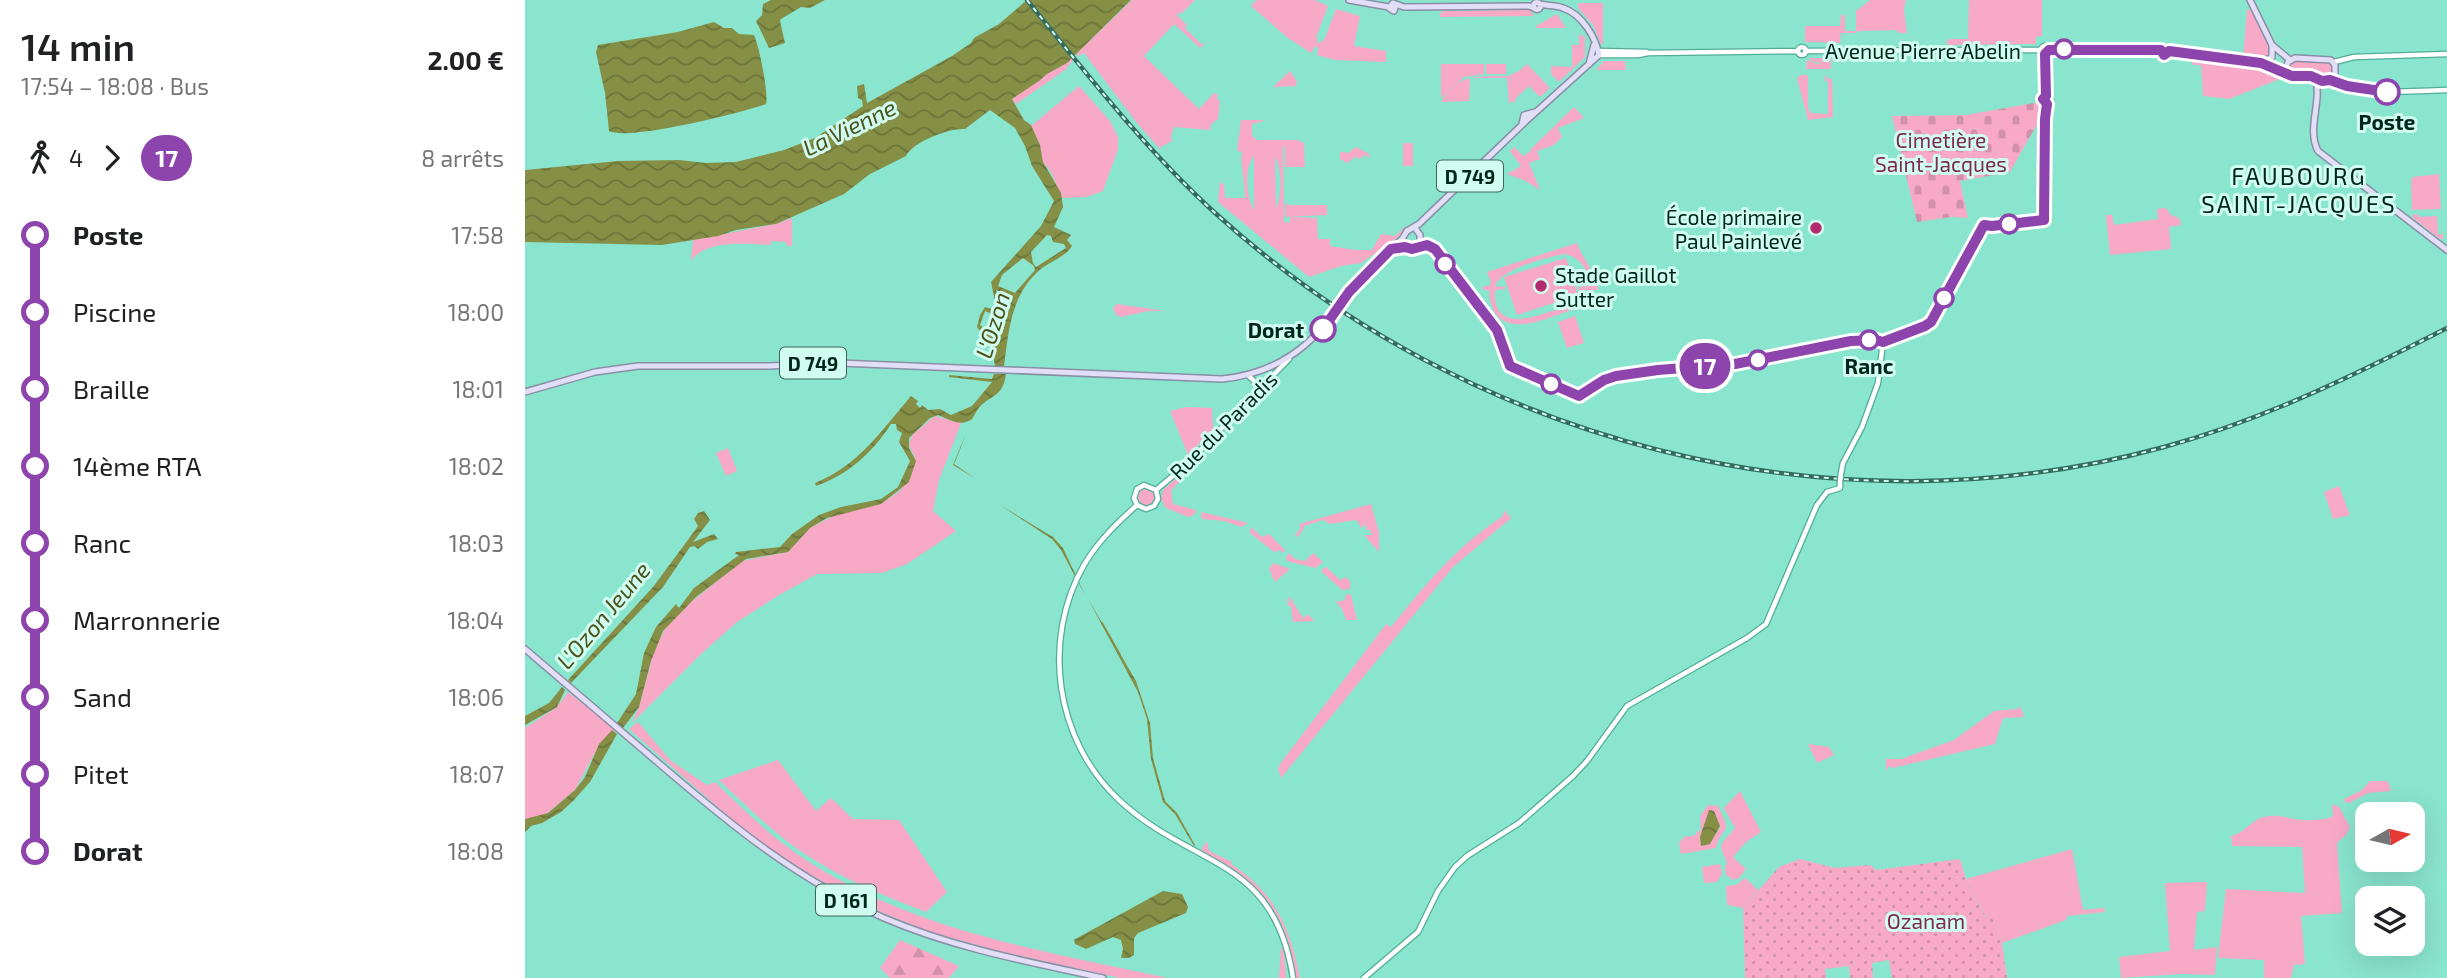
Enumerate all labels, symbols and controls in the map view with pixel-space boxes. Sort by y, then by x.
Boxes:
text: 14 min [21,23,135,69]
street label: Avenue Pierre Abelin [1825,38,2021,63]
unlabelled marker [2054,39,2074,59]
text: 2.00 € [427,44,504,75]
text: 17:54 – 18:08 · Bus [21,72,209,100]
marker: Poste [2374,79,2400,105]
water label: La Vienne [798,92,900,162]
place label: Poste [2359,109,2416,134]
park label: Cimetière Saint-Jacques [1875,127,2007,176]
icon: walk [21,139,59,177]
icon: forward [93,139,131,177]
text: 17 [155,143,178,172]
text: 4 [69,144,83,172]
text: 8 arrêts [421,144,504,172]
road number: D 749 [1437,160,1503,192]
district label: FAUBOURG SAINT-JACQUES [2201,161,2397,218]
place label: École primaire Paul Painlevé [1666,204,1802,253]
unlabelled marker [1999,214,2019,234]
text: Poste [73,219,143,250]
marker: École primaire Paul Painlevé [1808,220,1824,236]
text: 17:58 [451,221,504,249]
unlabelled marker [1435,254,1455,274]
place label: Stade Gaillot Sutter [1555,262,1677,311]
marker: Stade Gaillot Sutter [1533,278,1549,294]
unlabelled marker [1934,288,1954,308]
water label: L'Ozon [969,289,1015,361]
text: Piscine [73,296,156,327]
text: 18:00 [448,298,504,326]
marker: Dorat [1310,316,1336,342]
place label: Dorat [1248,317,1304,342]
marker: Ranc [1859,330,1879,350]
line badge: 17 [1673,343,1737,389]
road number: D 749 [780,348,846,378]
unlabelled marker [1748,350,1768,370]
text: 17 [1693,351,1717,380]
place label: Ranc [1845,353,1894,378]
street label: Rue du Paradis [1164,366,1282,484]
text: Braille [73,373,150,404]
unlabelled marker [1541,374,1561,394]
text: 18:01 [452,375,504,403]
text: 14ème RTA [73,450,201,481]
text: 18:02 [449,452,504,480]
text: Ranc [73,527,131,558]
text: 18:03 [449,529,504,557]
water label: L'Ozon Jeune [550,556,656,674]
text: Marronnerie [73,604,220,635]
text: 18:04 [447,606,504,634]
text: Sand [73,681,132,712]
text: 18:06 [448,683,504,711]
text: Pitet [73,758,129,789]
text: 18:07 [450,760,504,788]
north arrow [2355,802,2425,872]
map controls [2355,802,2425,956]
text: Dorat [73,835,143,866]
text: 18:08 [448,837,504,865]
road number: D 161 [816,885,876,916]
button: layers [2355,886,2425,956]
park label: Ozanam [1887,908,1965,933]

